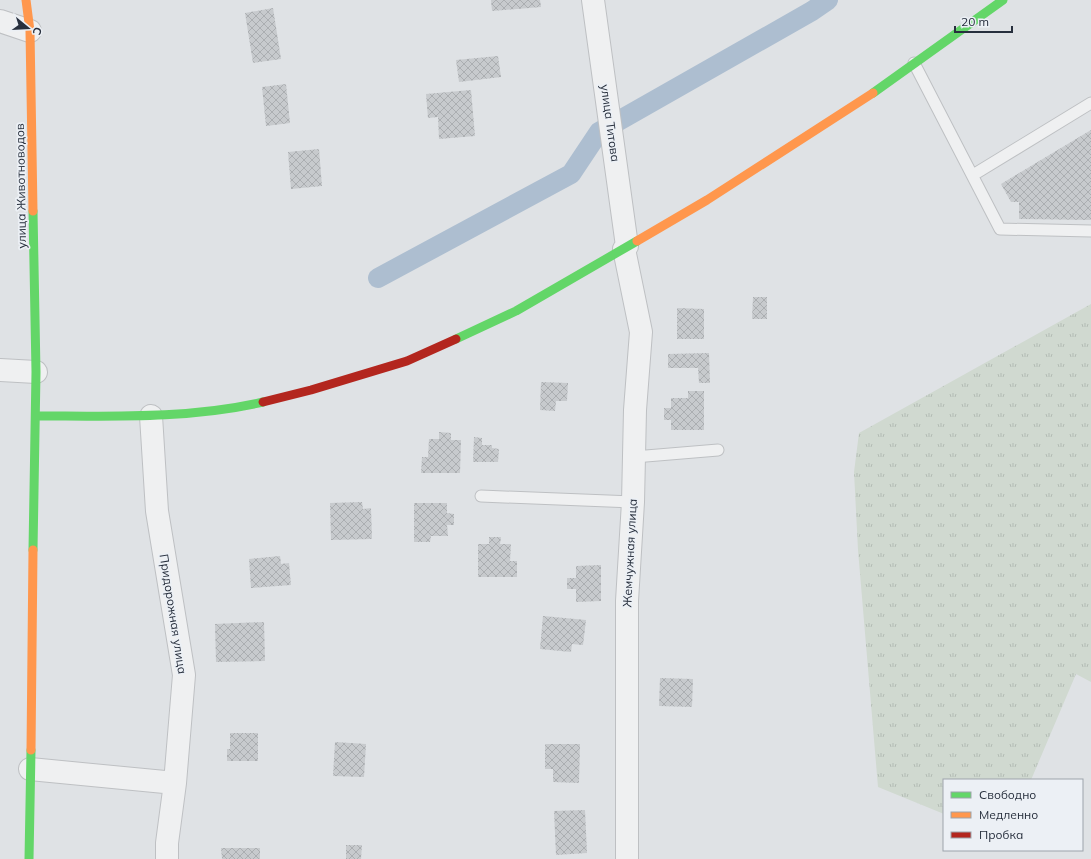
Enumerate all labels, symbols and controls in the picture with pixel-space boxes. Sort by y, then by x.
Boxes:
north arrow [8,8,48,48]
scale bar [955,8,1012,34]
text: 20 m [961,14,989,29]
text: С [30,25,45,37]
street label: улица Титова [598,83,623,163]
street label: улица Животноводов [12,123,29,249]
street label: Жемчужная улица [619,498,640,608]
street label: Придорожная улица [157,553,190,675]
legend [943,779,1083,851]
text: Свободно [979,787,1036,802]
text: Медленно [979,807,1038,822]
text: Пробка [979,827,1023,842]

